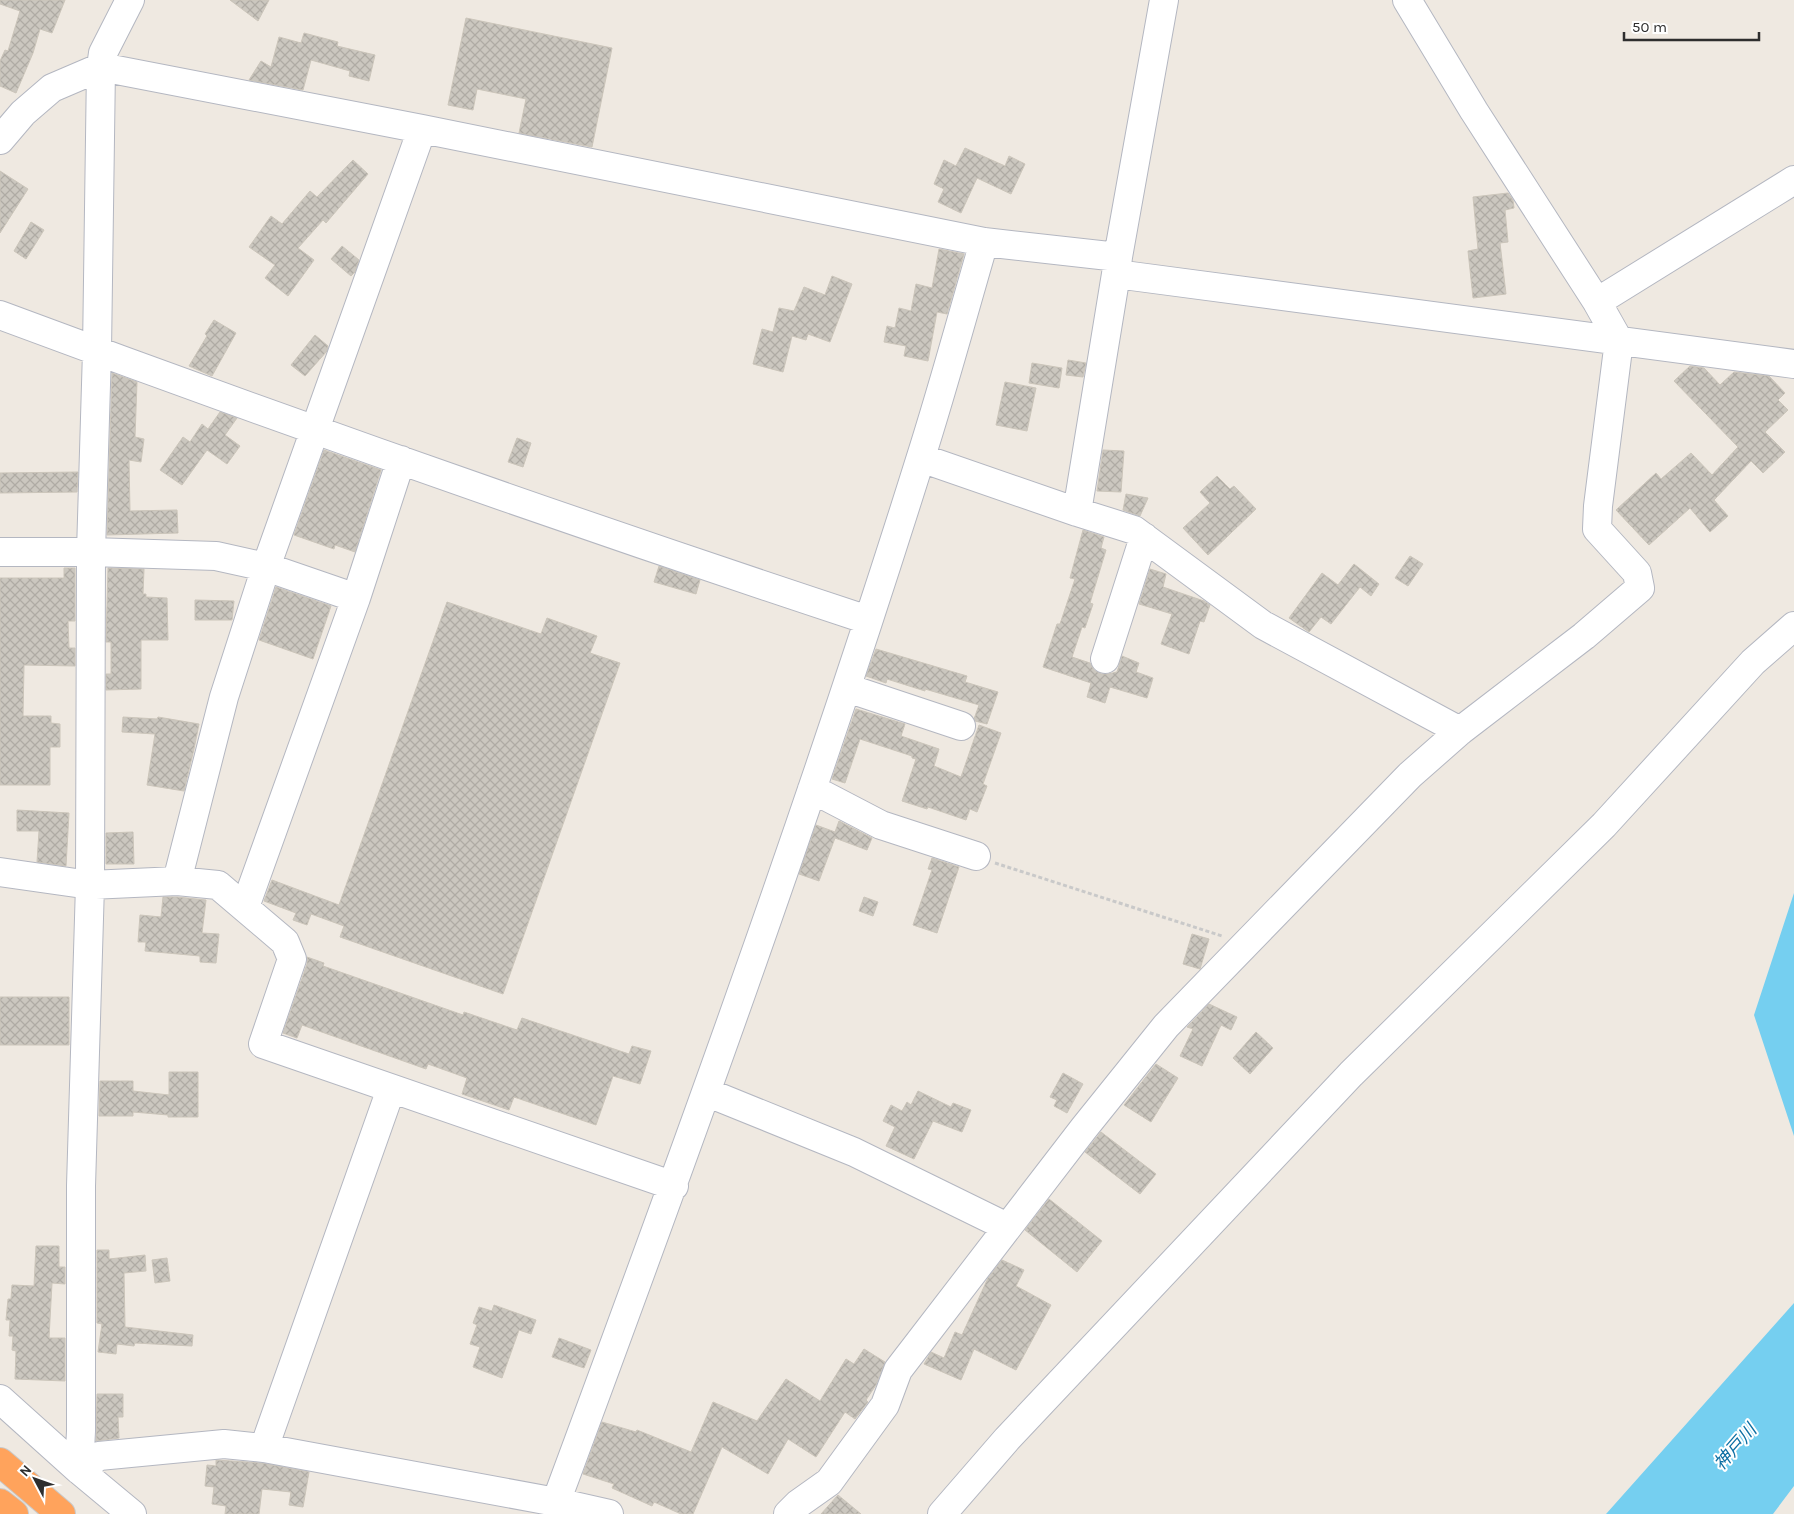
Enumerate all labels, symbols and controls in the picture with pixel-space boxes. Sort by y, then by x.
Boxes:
scale bar [1624,10,1759,42]
text: 50 m [1632,18,1667,36]
water label: 神戸川 [1709,1418,1762,1475]
north arrow [10,1454,60,1504]
text: N [16,1461,35,1480]

